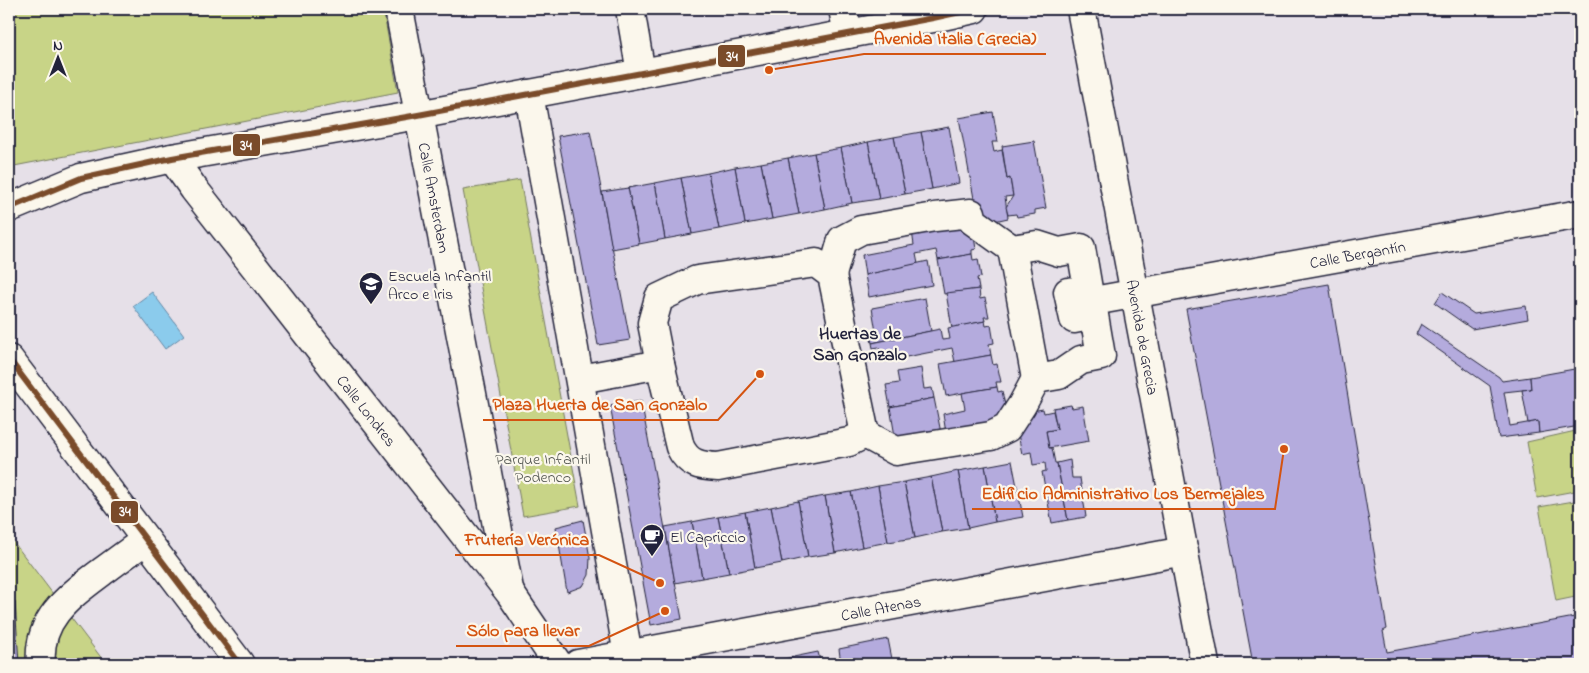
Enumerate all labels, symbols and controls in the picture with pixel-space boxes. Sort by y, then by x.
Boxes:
callout: Avenida Italia (Grecia) [864,21,1046,54]
text: Avenida Italia (Grecia) [874,27,1037,53]
north arrow [32,32,82,82]
text: N [53,36,63,57]
line badge: 34 [717,44,746,68]
text: 34 [725,47,738,68]
line badge: 34 [232,133,261,157]
text: 34 [239,136,252,157]
street label: Calle Amsterdam [411,141,455,255]
street label: Calle Bergantín [1308,235,1408,276]
place label: Escuela Infantil Arco e Iris [388,265,491,307]
school or university icon: Escuela Infantil Arco e Iris [358,271,384,305]
street label: Avenida de Grecia [1118,278,1164,397]
district label: Huertas de San Gonzalo [813,322,907,369]
street label: Calle Londres [330,371,401,453]
callout: Plaza Huerta de San Gonzalo [483,387,718,420]
text: Plaza Huerta de San Gonzalo [493,393,707,419]
park label: Parque Infantil Podenco [495,448,591,490]
callout: Edificio Administrativo Los Bermejales [972,476,1275,509]
text: Edificio Administrativo Los Bermejales [981,482,1265,508]
line badge: 34 [110,500,139,524]
text: 34 [118,502,131,523]
callout: Frutería Verónica [455,522,599,555]
cafe icon: El Capriccio [639,523,665,557]
place label: El Capriccio [670,526,746,550]
text: Frutería Verónica [464,528,590,554]
street label: Calle Atenas [839,590,923,629]
callout: Sólo para llevar [456,613,589,646]
text: Sólo para llevar [467,619,580,645]

